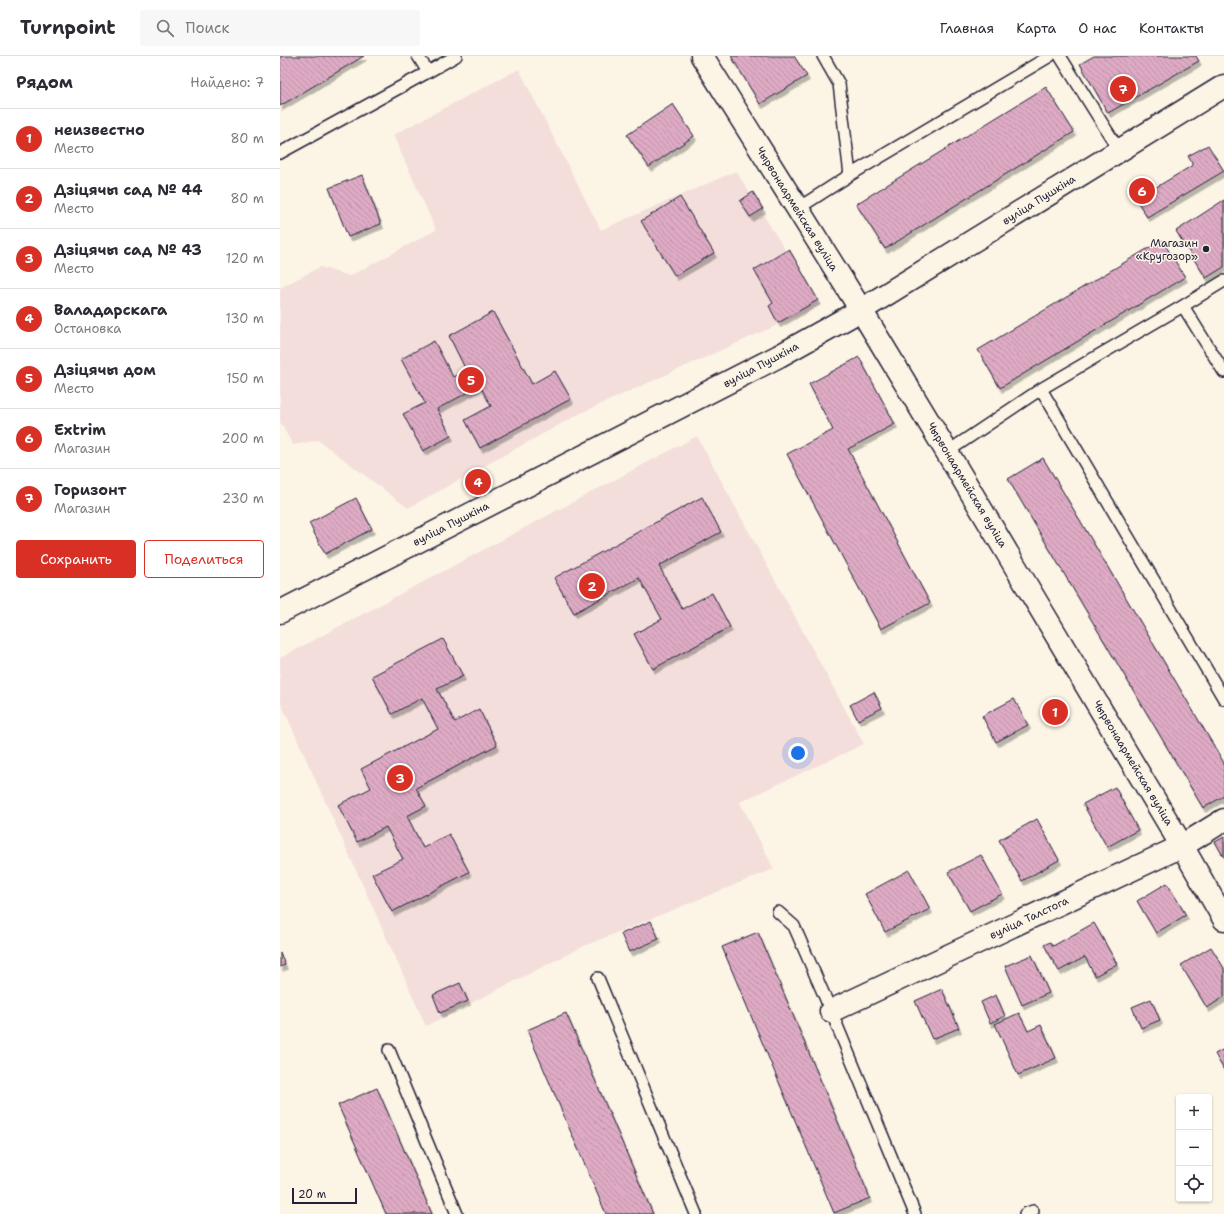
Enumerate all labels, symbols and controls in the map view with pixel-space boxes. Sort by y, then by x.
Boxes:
search box [140,10,420,46]
text: Turnpoint [20,15,116,40]
icon: search [154,17,176,39]
text: Поиск [186,18,229,38]
text: Главная [940,19,994,37]
text: Карта [1016,19,1056,37]
text: О нас [1078,19,1117,37]
text: Контакты [1139,19,1204,37]
text: Рядом [16,71,73,93]
text: Найдено: 7 [190,74,264,91]
pin: 7 [1110,74,1136,104]
text: неизвестно [54,120,145,140]
text: 1 [26,130,32,147]
text: 80 m [230,130,264,147]
text: Место [54,140,94,157]
street label: Чырвонаармейская вуліца [753,144,842,274]
street label: вуліца Пушкіна [999,171,1079,229]
pin: 6 [1129,176,1155,206]
text: Дзіцячы сад № 44 [54,180,203,200]
text: 2 [24,190,34,207]
text: 80 m [230,190,264,207]
text: Место [54,200,94,217]
place label: Магазин «Кругозор» [1136,236,1198,264]
text: Дзіцячы сад № 43 [54,240,202,260]
marker: Магазин «Кругозор» [1201,244,1211,254]
text: 3 [24,250,34,267]
text: 120 m [226,250,264,267]
text: Место [54,260,94,277]
text: Валадарскага [54,300,167,320]
text: 4 [24,310,34,327]
text: 130 m [226,310,264,327]
text: Остановка [54,320,121,337]
street label: вуліца Пушкіна [720,339,802,391]
text: Дзіцячы дом [54,360,156,380]
pin: 5 [458,365,484,395]
text: 5 [25,370,33,387]
text: 150 m [226,370,264,387]
text: Место [54,380,94,397]
street label: Чырвонаармейская вуліца [924,419,1011,551]
text: Extrim [54,420,106,440]
text: 6 [24,430,34,447]
text: 200 m [222,430,264,447]
text: Магазин [54,440,110,457]
pin: 4 [465,467,491,497]
text: Горизонт [54,480,127,500]
text: 7 [24,490,34,507]
text: 230 m [222,490,264,507]
street label: вуліца Пушкіна [410,498,492,550]
text: Магазин [54,500,110,517]
button: Сохранить [16,540,136,578]
button: Поделиться [144,540,264,578]
pin: 2 [579,571,605,601]
pin: 1 [1042,697,1068,727]
street label: Чырвонаармейская вуліца [1090,697,1177,829]
your location [788,743,808,763]
pin: 3 [387,763,413,793]
street label: вуліца Талстога [987,893,1071,943]
map controls [1176,1094,1212,1202]
button: + [1176,1094,1212,1130]
button: − [1176,1130,1212,1166]
button: locate [1176,1166,1212,1202]
scale bar [292,1186,357,1205]
text: 20 m [298,1187,326,1202]

